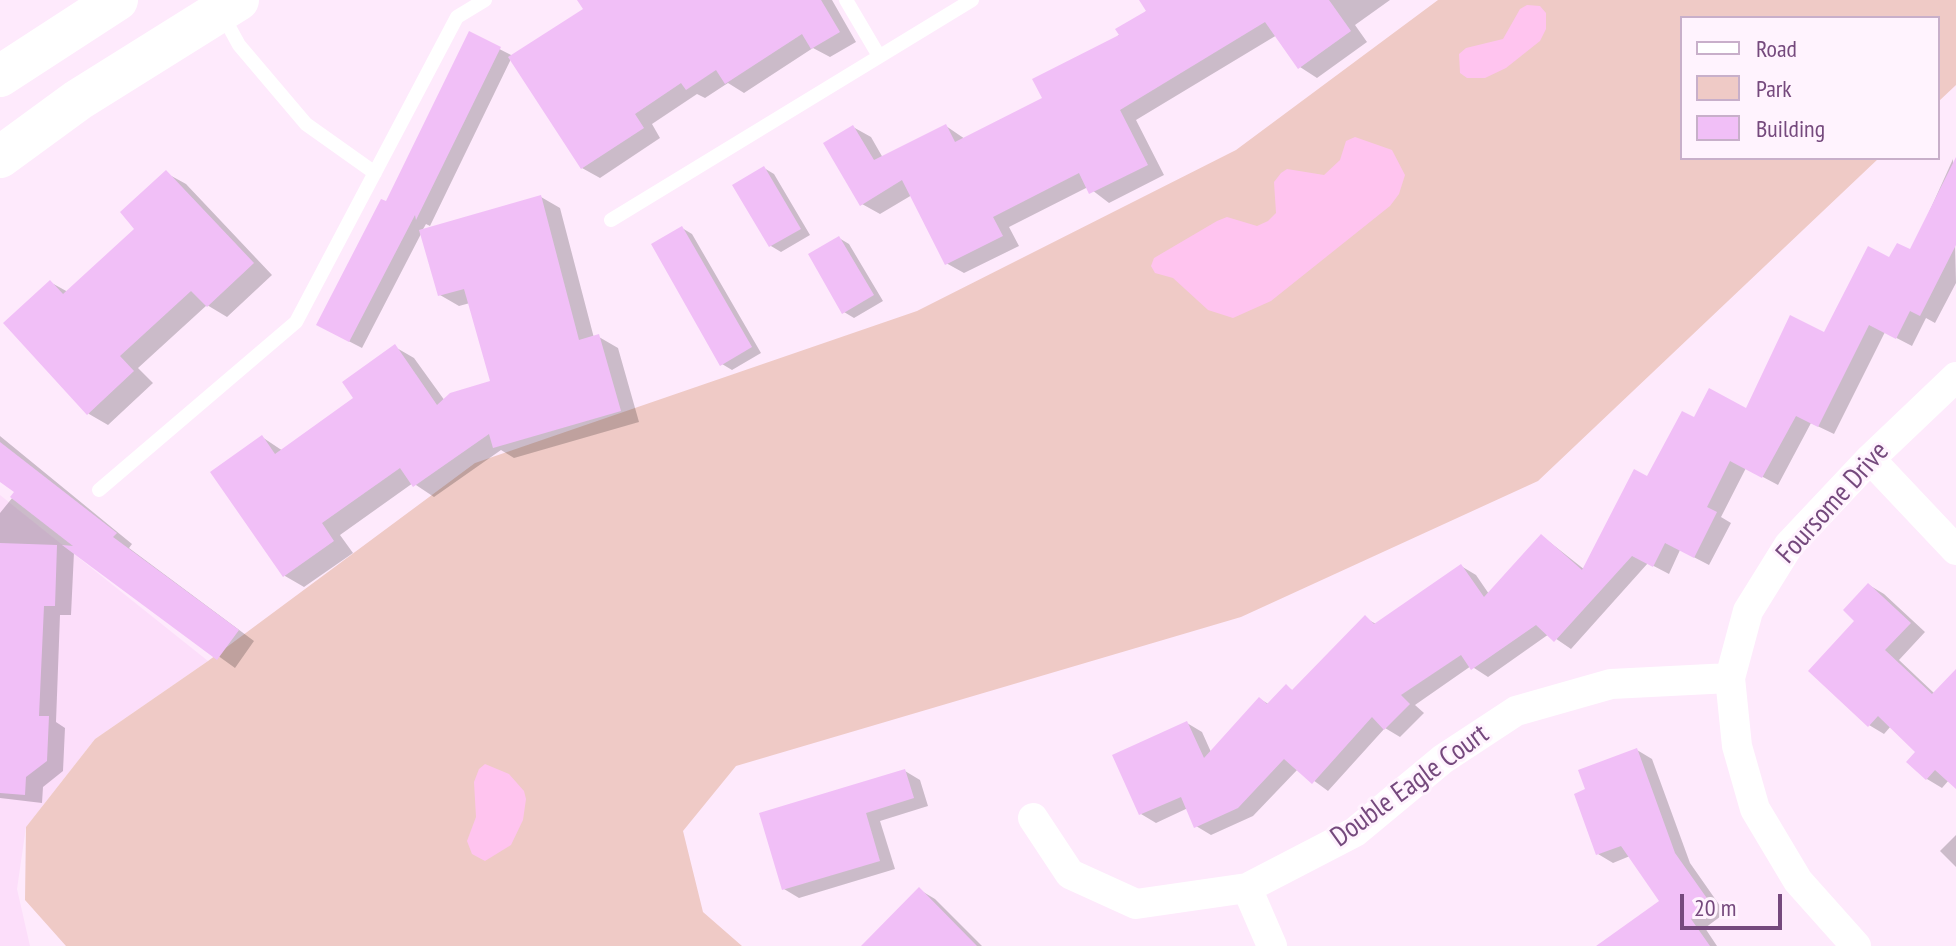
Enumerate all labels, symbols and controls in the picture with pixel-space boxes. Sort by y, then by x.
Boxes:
legend [1680,16,1940,160]
text: Road [1756,33,1797,64]
text: Park [1756,73,1792,104]
text: Building [1756,113,1825,144]
street label: Foursome Drive [1770,435,1896,571]
street label: Double Eagle Court [1325,718,1495,854]
scale bar [1684,878,1786,928]
text: 20 m [1694,892,1736,923]

